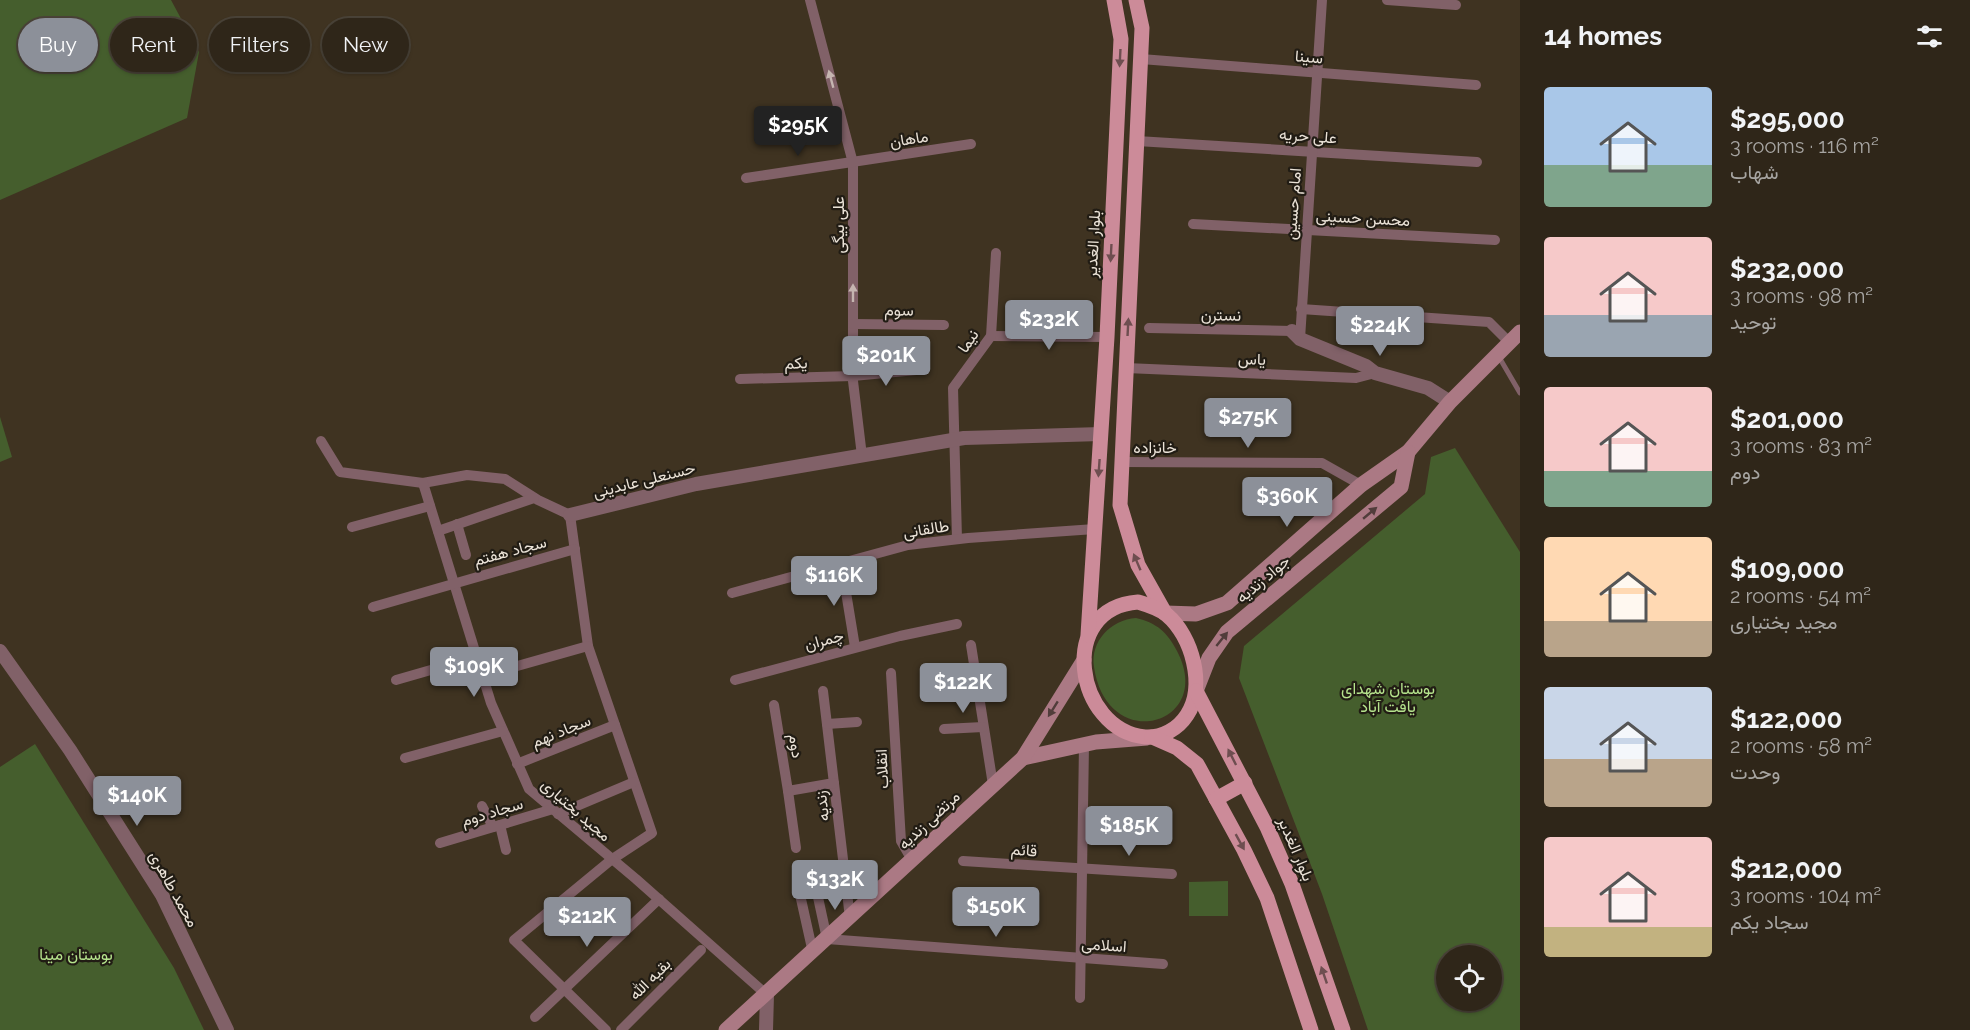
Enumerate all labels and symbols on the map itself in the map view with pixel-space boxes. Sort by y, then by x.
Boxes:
street label: سینا [1294,46,1324,68]
one-way arrow [1116,48,1125,67]
one-way arrow [825,70,835,89]
pin: $295K [756,106,840,157]
street label: علی حریه [1278,124,1338,149]
street label: ماهان [888,127,930,151]
street label: امام حسین [1281,167,1306,241]
street label: علی بیگی [829,197,849,253]
street label: محسن حسینی [1315,206,1411,231]
street label: بلوار الغدیر [1082,210,1105,279]
one-way arrow [1107,243,1116,262]
one-way arrow [848,283,858,302]
street label: سوم [884,300,914,321]
pin: $232K [1007,300,1091,351]
street label: نسترن [1201,305,1241,326]
pin: $224K [1338,306,1422,357]
one-way arrow [1124,318,1133,337]
street label: نیما [953,326,983,356]
pin: $201K [844,336,928,387]
street label: یاس [1238,349,1266,370]
street label: یکم [784,353,808,374]
pin: $275K [1206,398,1290,449]
street label: خانزاده [1133,438,1177,458]
street label: حسنعلی عابدینی [591,458,698,503]
one-way arrow [1094,459,1104,478]
pin: $360K [1245,477,1329,528]
one-way arrow [1362,507,1377,520]
street label: طالقانی [902,516,951,543]
street label: سجاد هفتم [472,532,549,571]
street label: جواد زندیه [1232,551,1294,608]
one-way arrow [1132,552,1142,570]
pin: $116K [792,556,876,607]
street label: چمران [802,626,846,656]
one-way arrow [1215,631,1228,647]
pin: $109K [432,647,516,698]
pin: $122K [921,663,1005,714]
park label: بوستان شهدای یافت آباد [1341,679,1435,716]
one-way arrow [1048,701,1059,717]
street label: سجاد نهم [529,711,594,752]
street label: دوم [784,733,807,760]
one-way arrow [1227,748,1236,765]
street label: انقلاب [871,749,893,789]
street label: مجید بختیاری [537,775,615,846]
pin: $140K [95,776,179,827]
street label: مرتضی زندیه [894,787,964,854]
street label: زندیه [811,789,834,822]
street label: سجاد دوم [459,794,526,831]
pin: $185K [1087,806,1171,857]
street label: بلوار الغدیر [1273,813,1318,884]
one-way arrow [1235,834,1245,851]
street label: قائم [1010,840,1038,861]
street label: محمد طاهری [144,847,203,931]
pin: $132K [793,860,877,911]
pin: $150K [954,887,1038,938]
pin: $212K [545,897,629,948]
street label: اسلامی [1081,934,1127,957]
park label: بوستان مینا [39,945,113,965]
street label: بقیه الله [625,954,675,1004]
one-way arrow [1318,966,1328,984]

